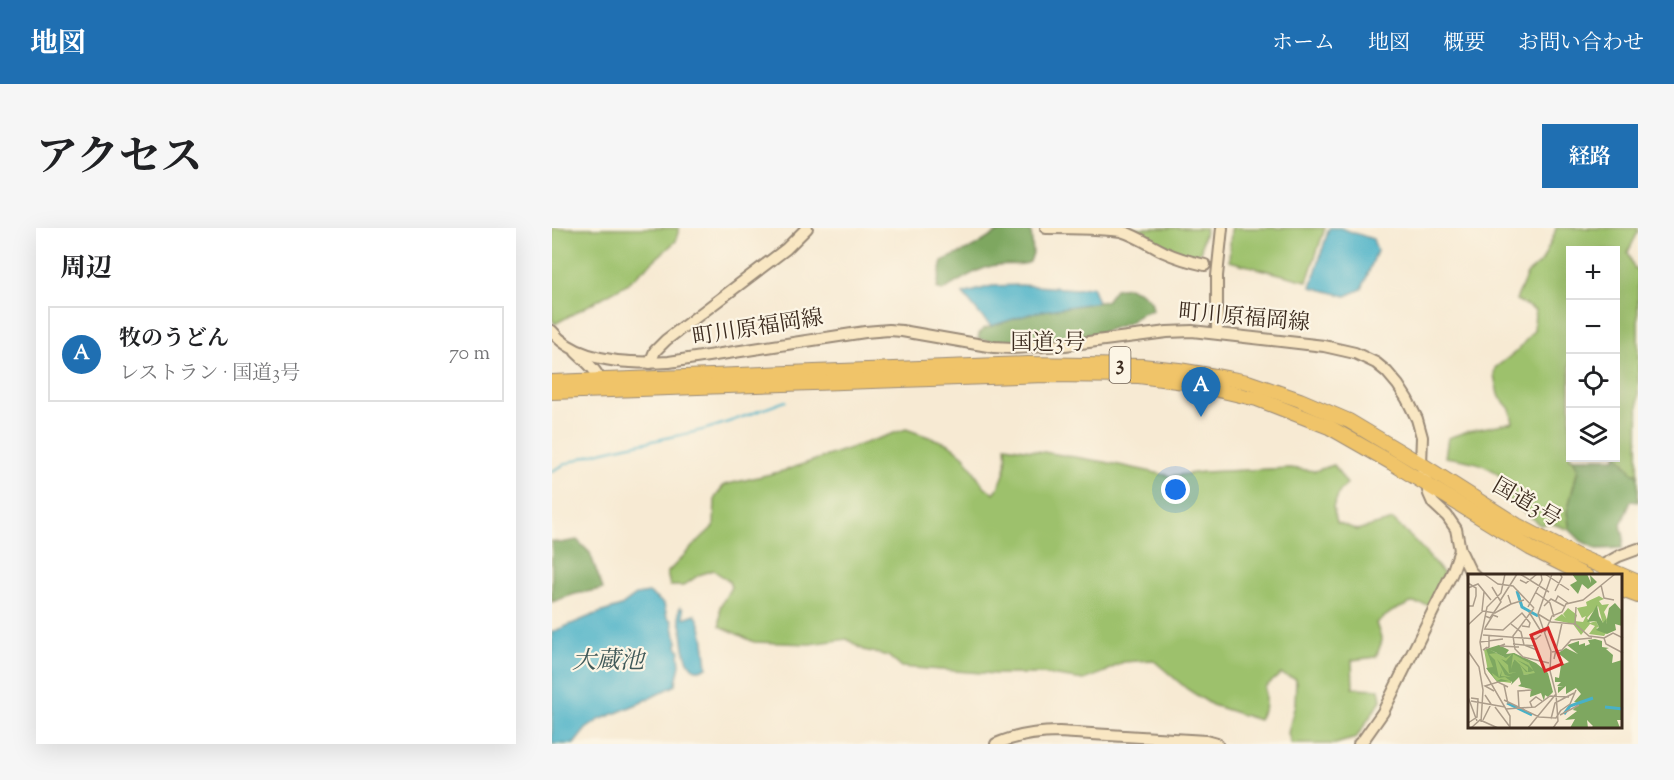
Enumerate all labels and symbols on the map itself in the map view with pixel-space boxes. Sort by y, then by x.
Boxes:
street label: 町川原福岡線 [1177,297,1311,341]
street label: 町川原福岡線 [690,303,826,355]
street label: 国道3号 [1011,328,1085,360]
road number: 3 [1110,347,1130,383]
pin: A [1182,368,1220,417]
street label: 国道3号 [1486,471,1566,537]
your location [1161,475,1190,504]
inset map [1468,574,1623,729]
water label: 大蔵池 [572,645,647,679]

